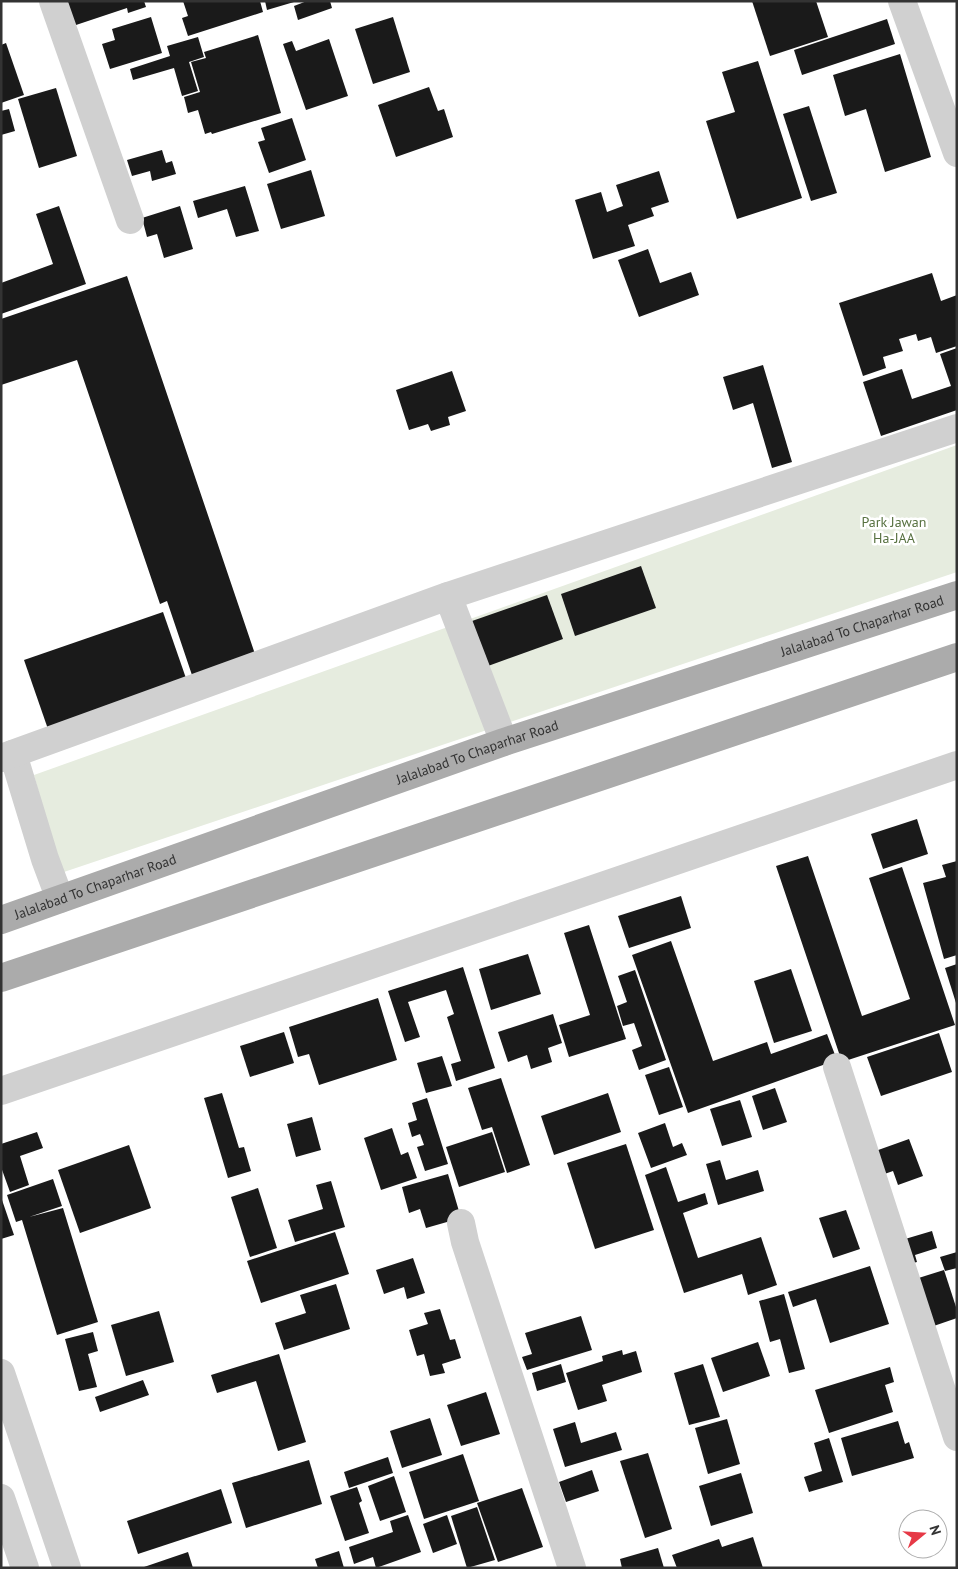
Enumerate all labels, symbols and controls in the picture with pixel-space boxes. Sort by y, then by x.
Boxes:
park label: Park Jawan Ha-JAA [862,513,926,547]
street label: Jalalabad To Chaparhar Road [777,591,946,661]
street label: Jalalabad To Chaparhar Road [393,716,561,789]
street label: Jalalabad To Chaparhar Road [11,850,179,924]
north arrow [898,1509,948,1559]
text: N [925,1523,945,1537]

